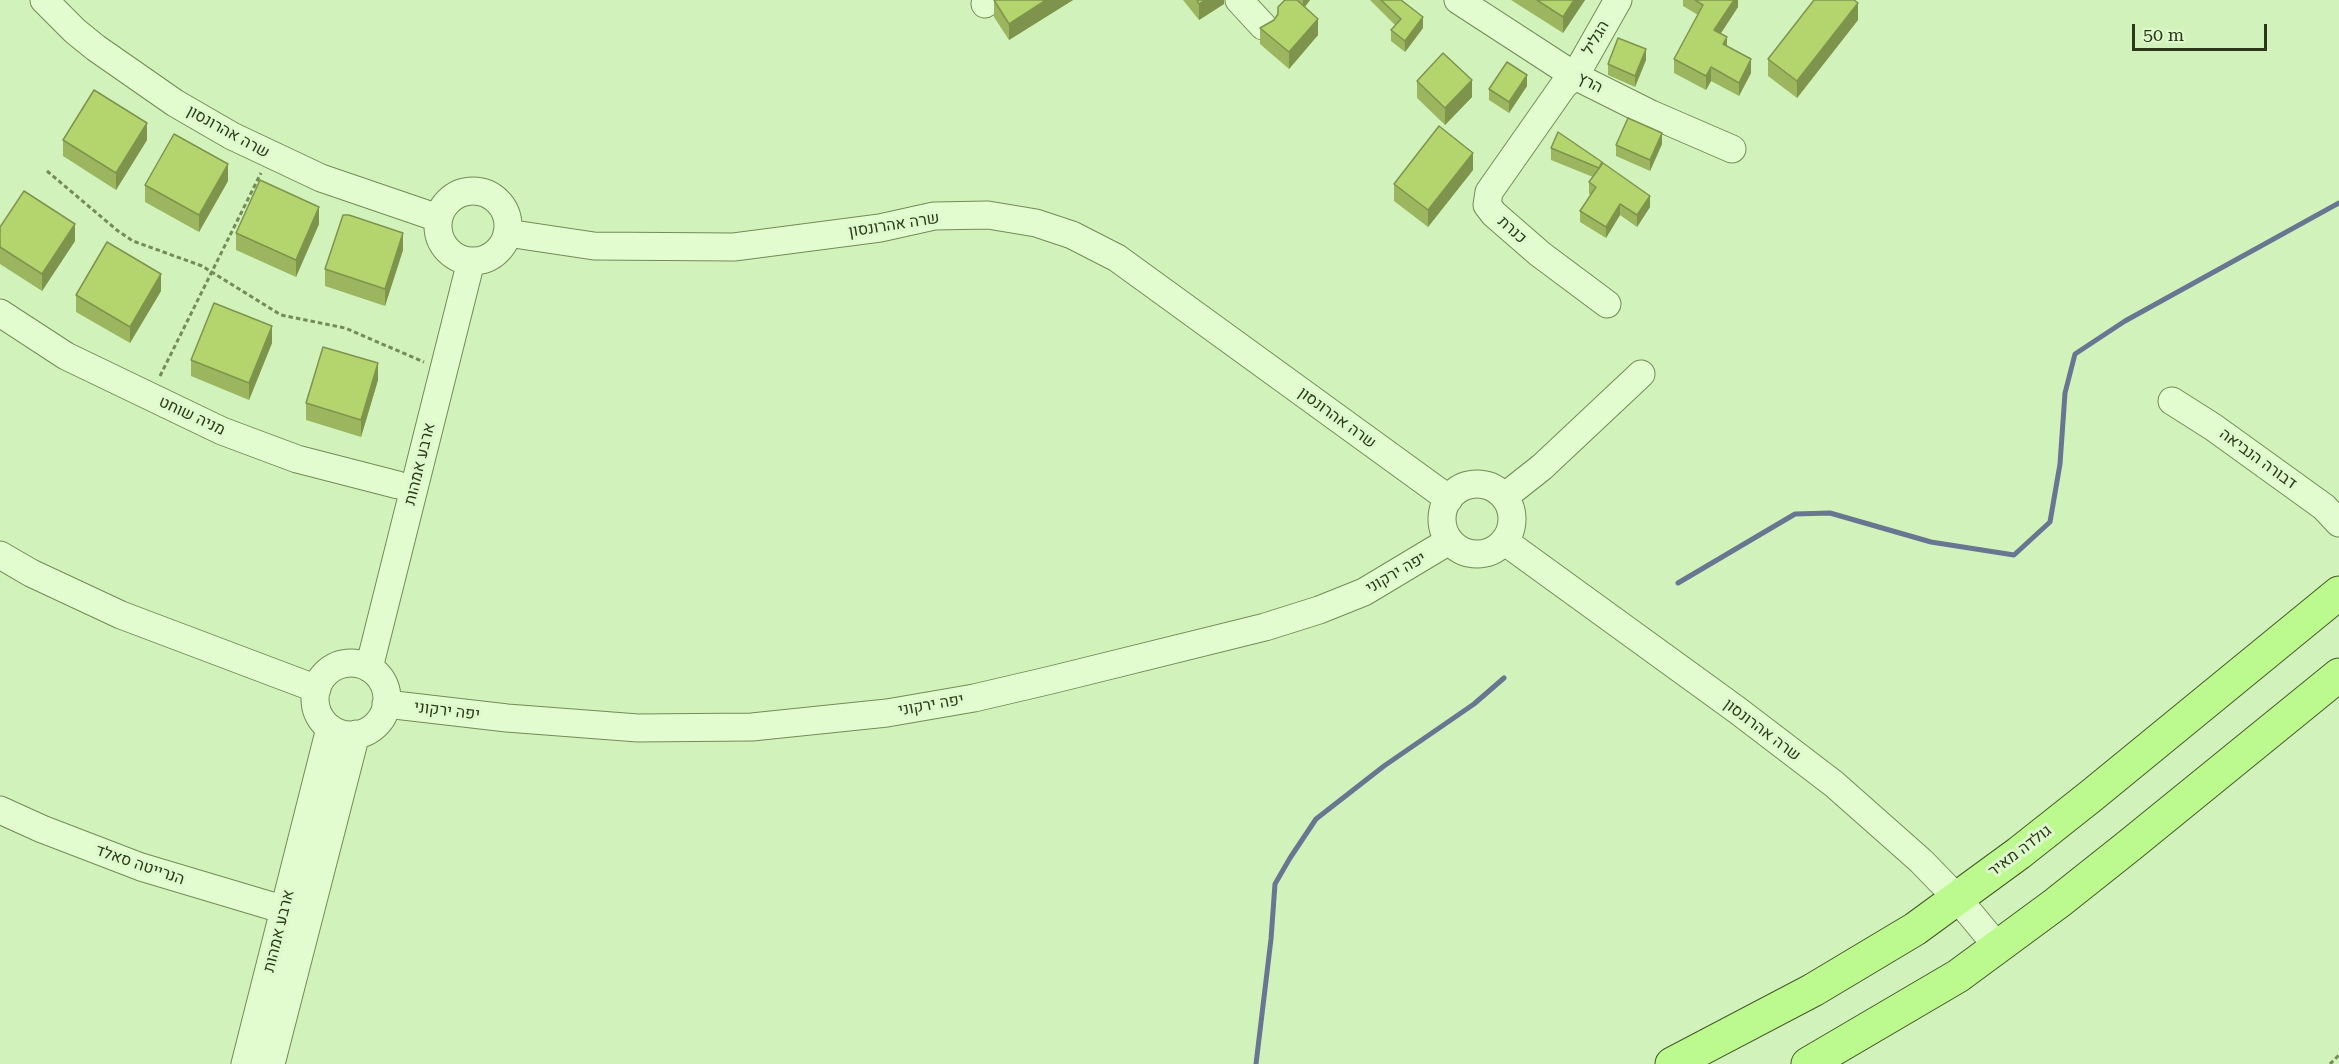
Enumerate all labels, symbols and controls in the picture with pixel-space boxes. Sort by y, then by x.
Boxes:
scale bar [2135,12,2270,50]
street label: הגליל [1578,17,1614,59]
text: 50 m [2143,24,2184,45]
street label: הרץ [1574,69,1606,97]
street label: שרה אהרונסון [183,101,273,163]
street label: שרה אהרונסון [847,208,941,242]
street label: כנרת [1494,212,1530,248]
street label: שרה אהרונסון [1294,383,1380,453]
street label: מניה שוחט [156,392,228,440]
street label: ארבע אמהות [400,421,440,507]
street label: דבורה הנביאה [2216,425,2300,493]
street label: יפה ירקוני [1362,548,1430,598]
street label: יפה ירקוני [897,690,965,720]
street label: שרה אהרונסון [1720,695,1804,765]
street label: יפה ירקוני [413,697,481,725]
street label: גולדה מאיר [1985,821,2055,881]
street label: הנרייטה סאלד [93,841,187,889]
street label: ארבע אמהות [259,888,299,974]

